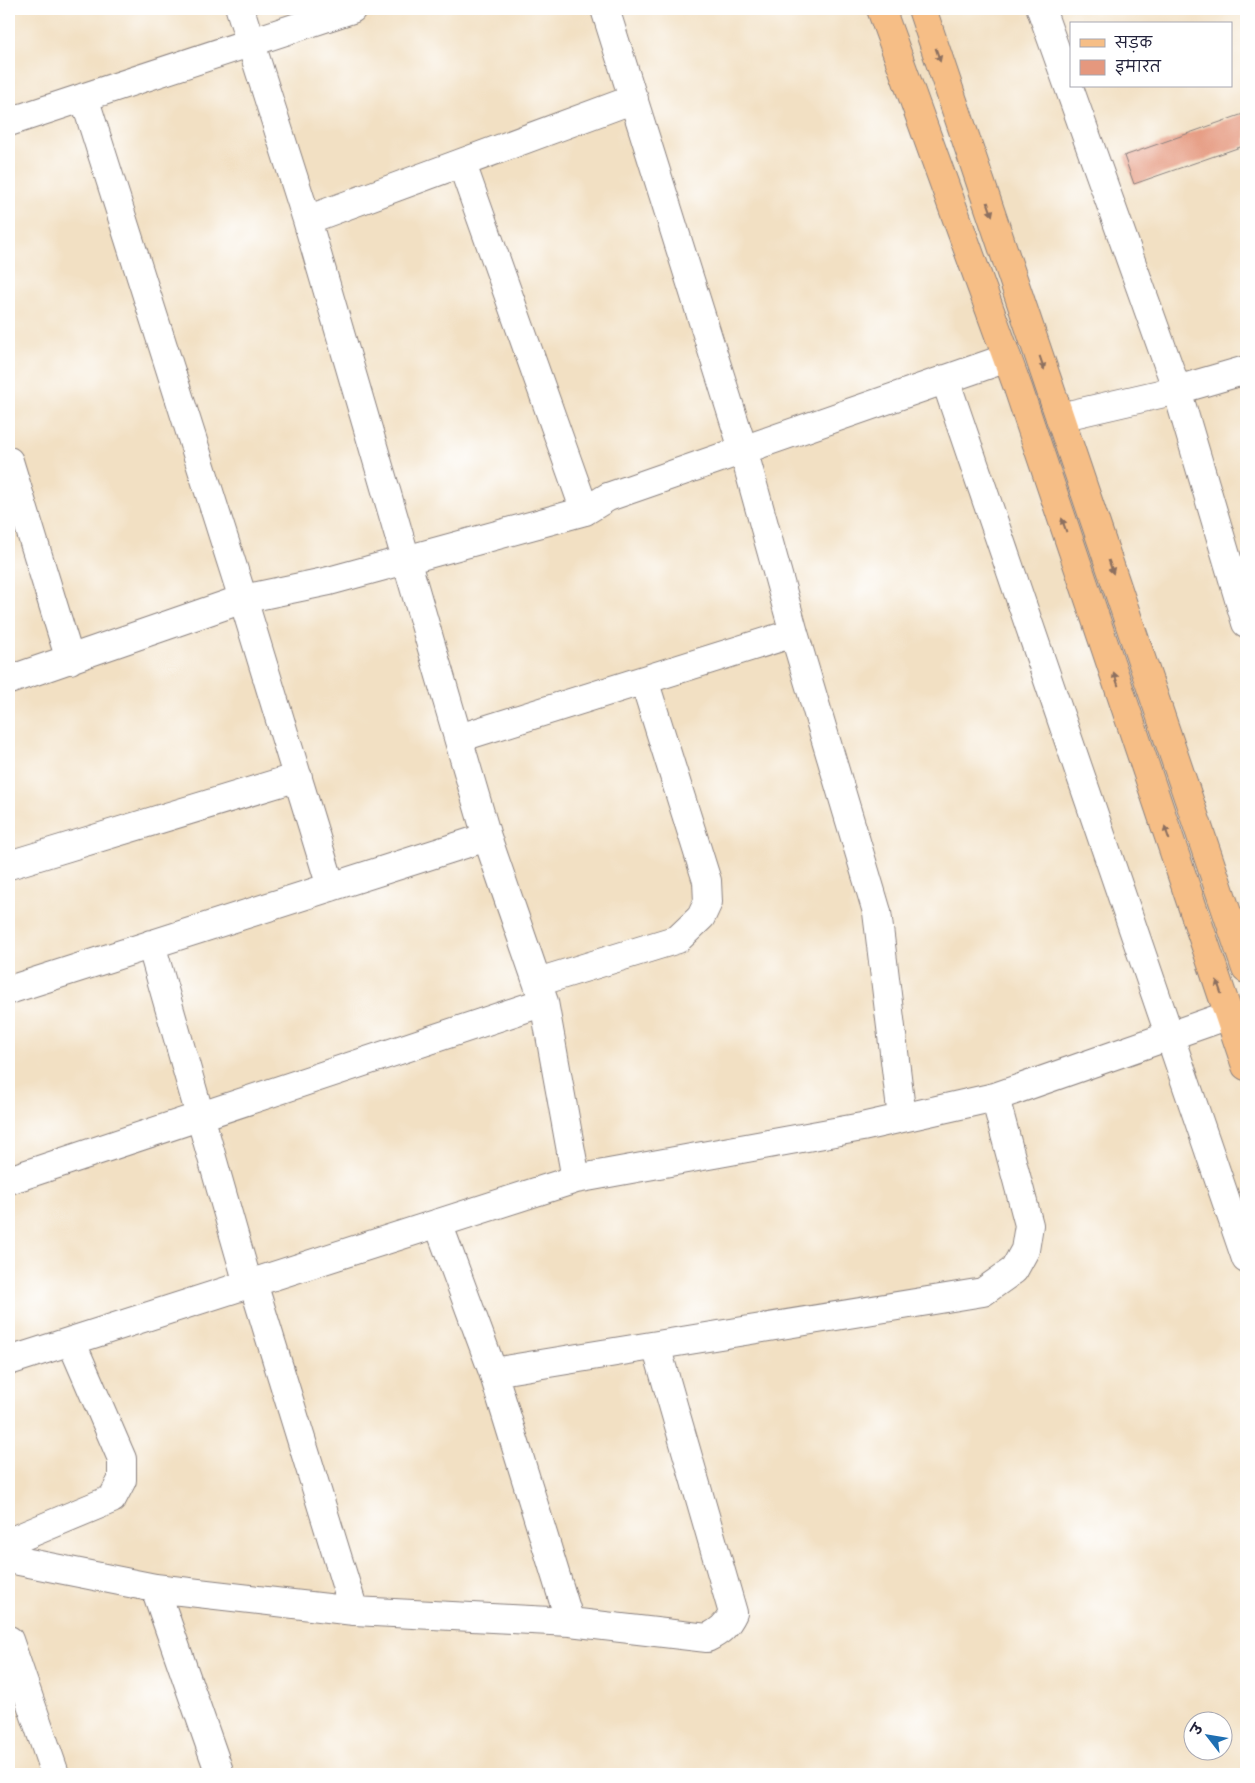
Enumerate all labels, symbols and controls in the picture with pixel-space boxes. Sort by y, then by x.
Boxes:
legend [1070,22,1232,88]
text: सड़क [1114,33,1153,53]
one-way arrow [934,48,942,63]
text: इमारत [1115,57,1162,77]
one-way arrow [986,202,994,217]
one-way arrow [1038,356,1046,371]
one-way arrow [1059,517,1067,532]
one-way arrow [1107,559,1115,574]
one-way arrow [1111,671,1119,686]
one-way arrow [1163,825,1171,840]
one-way arrow [1215,979,1223,994]
north arrow [1182,1710,1232,1760]
text: उ [1186,1719,1208,1740]

